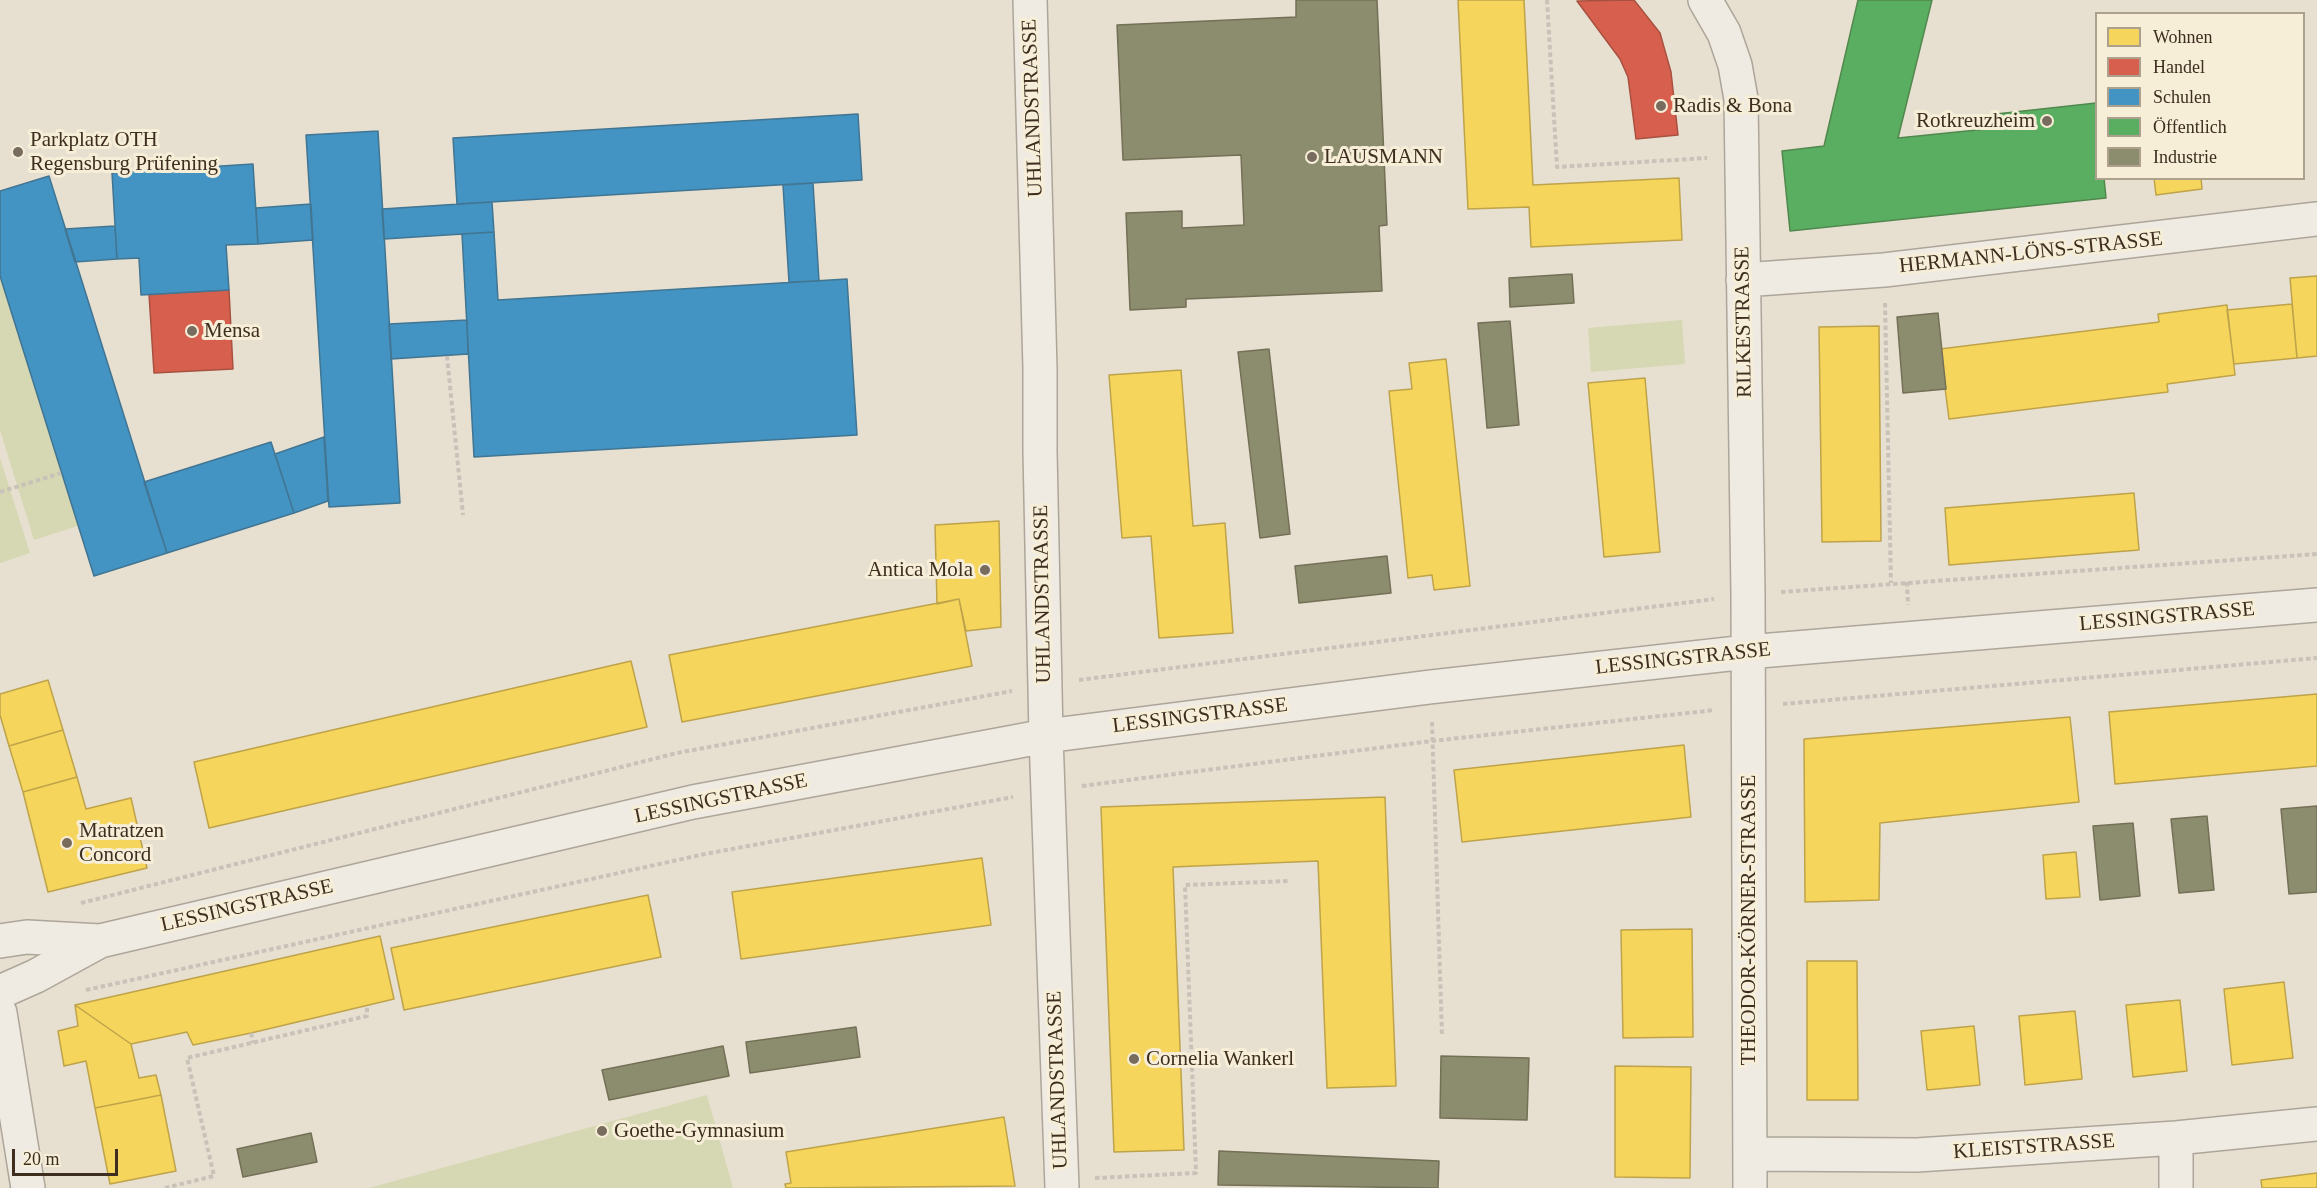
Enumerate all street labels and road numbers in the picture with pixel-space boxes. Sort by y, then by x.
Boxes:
street label: UHLANDSTRASSE [1017,18,1049,198]
street label: HERMANN-LÖNS-STRASSE [1898,227,2164,279]
street label: RILKESTRASSE [1730,246,1758,398]
street label: UHLANDSTRASSE [1029,505,1057,683]
street label: LESSINGSTRASSE [2078,597,2256,637]
street label: LESSINGSTRASSE [1594,637,1772,681]
street label: LESSINGSTRASSE [1111,693,1289,739]
street label: LESSINGSTRASSE [632,768,810,830]
street label: THEODOR-KÖRNER-STRASSE [1736,775,1762,1065]
street label: LESSINGSTRASSE [158,874,336,938]
street label: UHLANDSTRASSE [1042,990,1074,1170]
street label: KLEISTSTRASSE [1952,1129,2116,1165]

